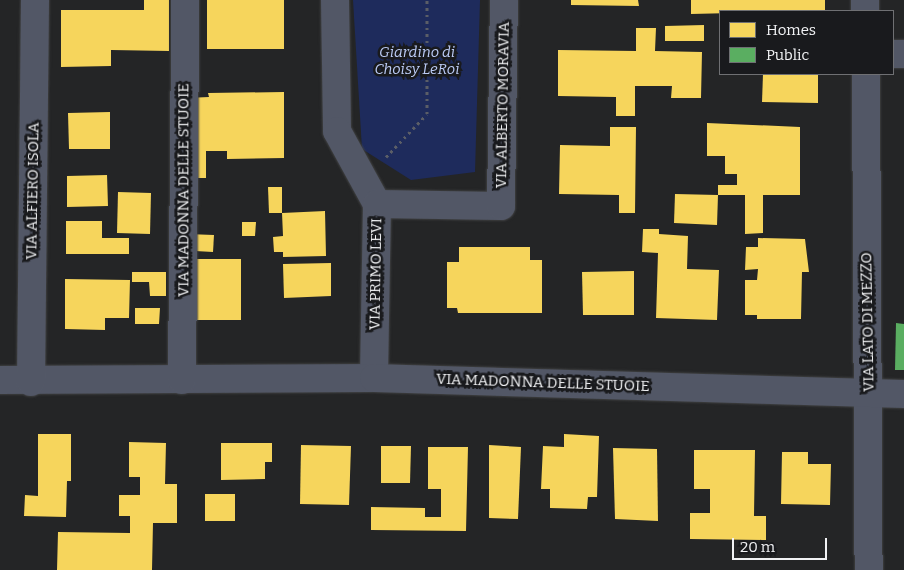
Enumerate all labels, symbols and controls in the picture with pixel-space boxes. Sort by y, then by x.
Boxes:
legend [719,10,894,75]
text: Homes [766,21,816,39]
street label: VIA ALBERTO MORAVIA [493,22,513,188]
park label: Giardino di Choisy LeRoi [375,43,459,78]
text: Public [766,46,809,64]
street label: VIA MADONNA DELLE STUOIE [175,83,193,297]
street label: VIA ALFIERO ISOLA [23,122,43,260]
street label: VIA PRIMO LEVI [366,218,386,330]
street label: VIA LATO DI MEZZO [858,252,878,392]
street label: VIA MADONNA DELLE STUOIE [436,370,650,396]
scale bar [734,528,829,560]
text: 20 m [740,538,775,556]

